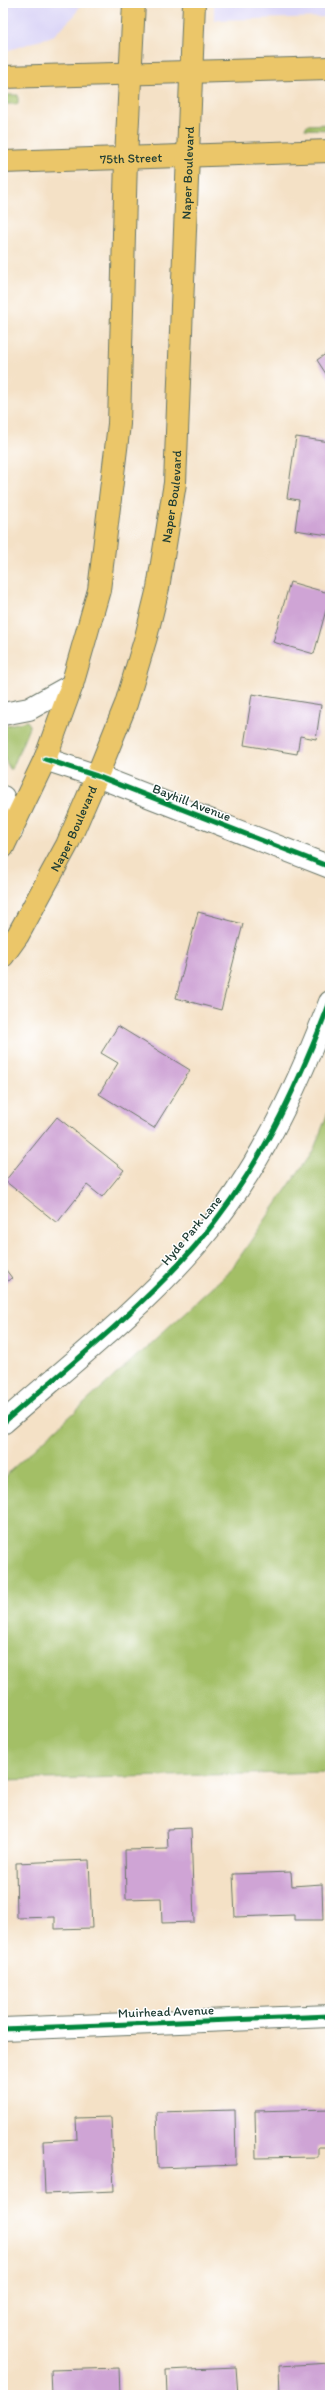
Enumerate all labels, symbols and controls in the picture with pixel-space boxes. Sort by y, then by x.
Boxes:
street label: Naper Boulevard [178,126,197,220]
street label: 75th Street [100,150,163,167]
street label: Naper Boulevard [158,450,184,544]
street label: Bayhill Avenue [151,781,233,824]
street label: Naper Boulevard [47,783,100,874]
street label: Hyde Park Lane [158,1192,225,1268]
street label: Muirhead Avenue [118,2002,214,2021]

